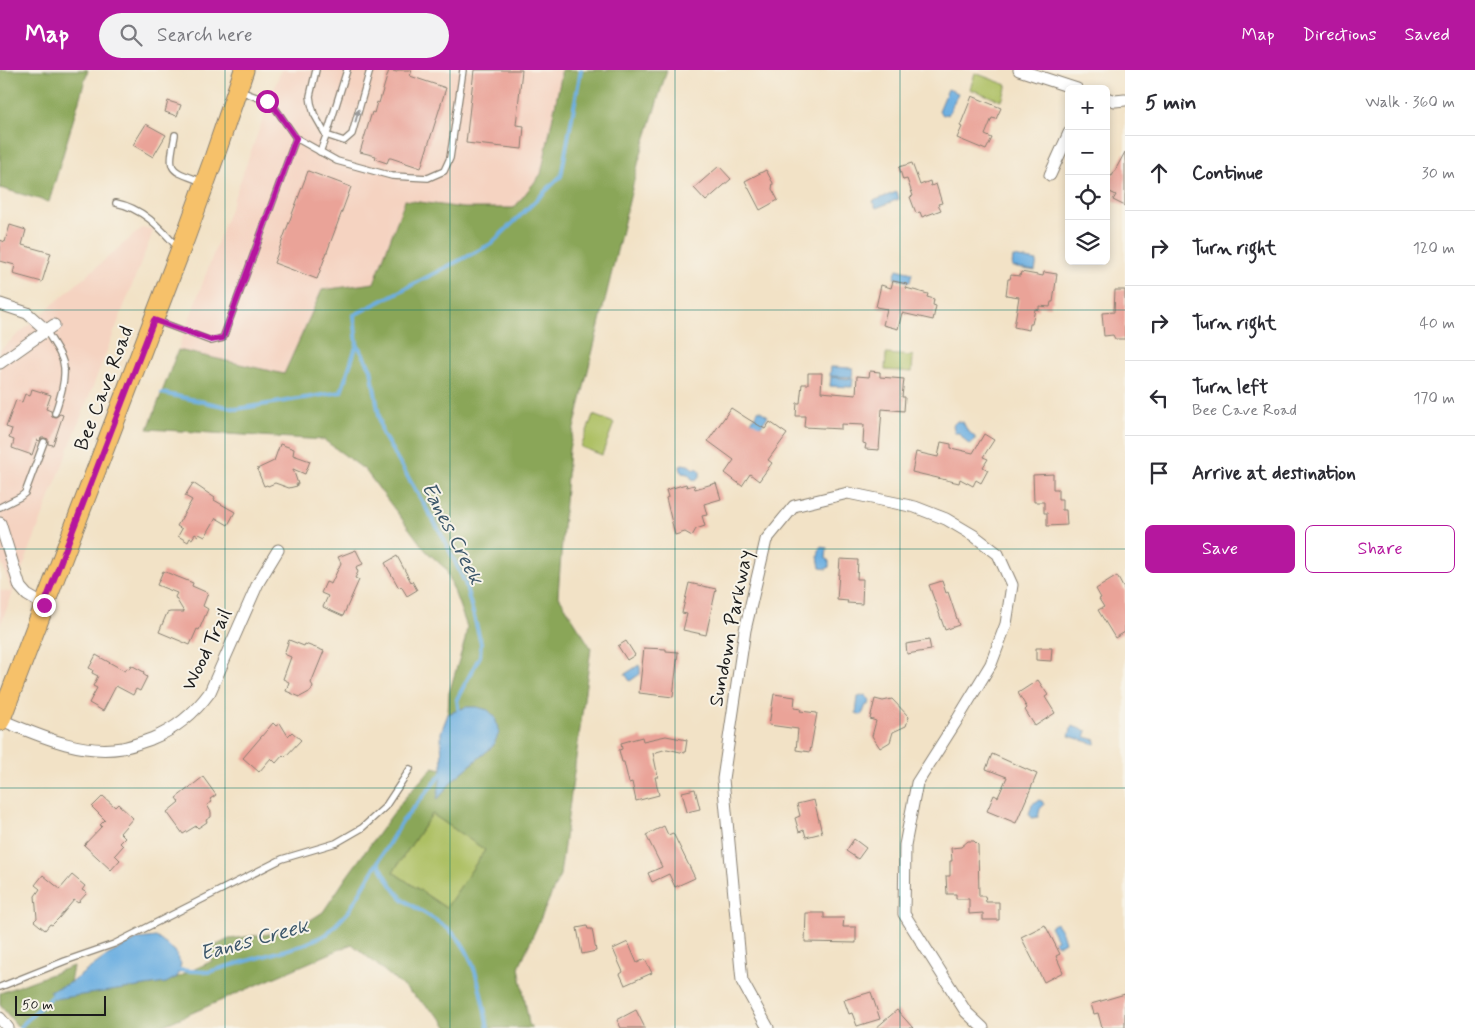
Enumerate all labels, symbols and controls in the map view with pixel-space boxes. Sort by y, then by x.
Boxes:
search box [99,13,449,58]
text: Map [25,20,69,51]
icon: search [117,21,145,49]
text: Search here [157,23,253,48]
text: Map [1242,23,1275,47]
text: Directions [1303,23,1377,47]
text: Saved [1405,23,1450,47]
map controls [1065,85,1110,265]
button: + [1065,85,1110,130]
text: 5 min [1145,89,1197,117]
route start [256,90,279,113]
text: Walk · 360 m [1365,92,1455,113]
one-way arrow [354,109,362,124]
button: − [1065,130,1110,175]
icon: ahead [1145,159,1173,187]
text: Continue [1192,161,1263,186]
text: 30 m [1422,163,1455,184]
button: locate [1065,175,1110,220]
button: layers [1065,220,1110,265]
icon: right [1145,234,1173,262]
text: Turn right [1192,236,1276,261]
text: 120 m [1413,238,1455,259]
icon: right [1145,309,1173,337]
text: Turn right [1192,311,1276,336]
text: 40 m [1419,313,1455,334]
street label: Bee Cave Road [68,322,141,455]
text: Turn left [1192,375,1268,400]
icon: left [1145,384,1173,412]
text: 170 m [1413,388,1455,409]
text: Bee Cave Road [1192,400,1297,421]
icon: arrive [1145,459,1173,487]
text: Arrive at destination [1192,461,1356,486]
water label: Eanes Creek [414,478,490,590]
button: Save [1145,525,1295,573]
button: Share [1305,525,1455,573]
street label: Sundown Parkway [703,548,760,709]
route end [33,594,56,617]
street label: Wood Trail [176,604,239,695]
water label: Eanes Creek [197,912,313,968]
scale bar [15,993,106,1016]
text: 50 m [22,996,53,1014]

